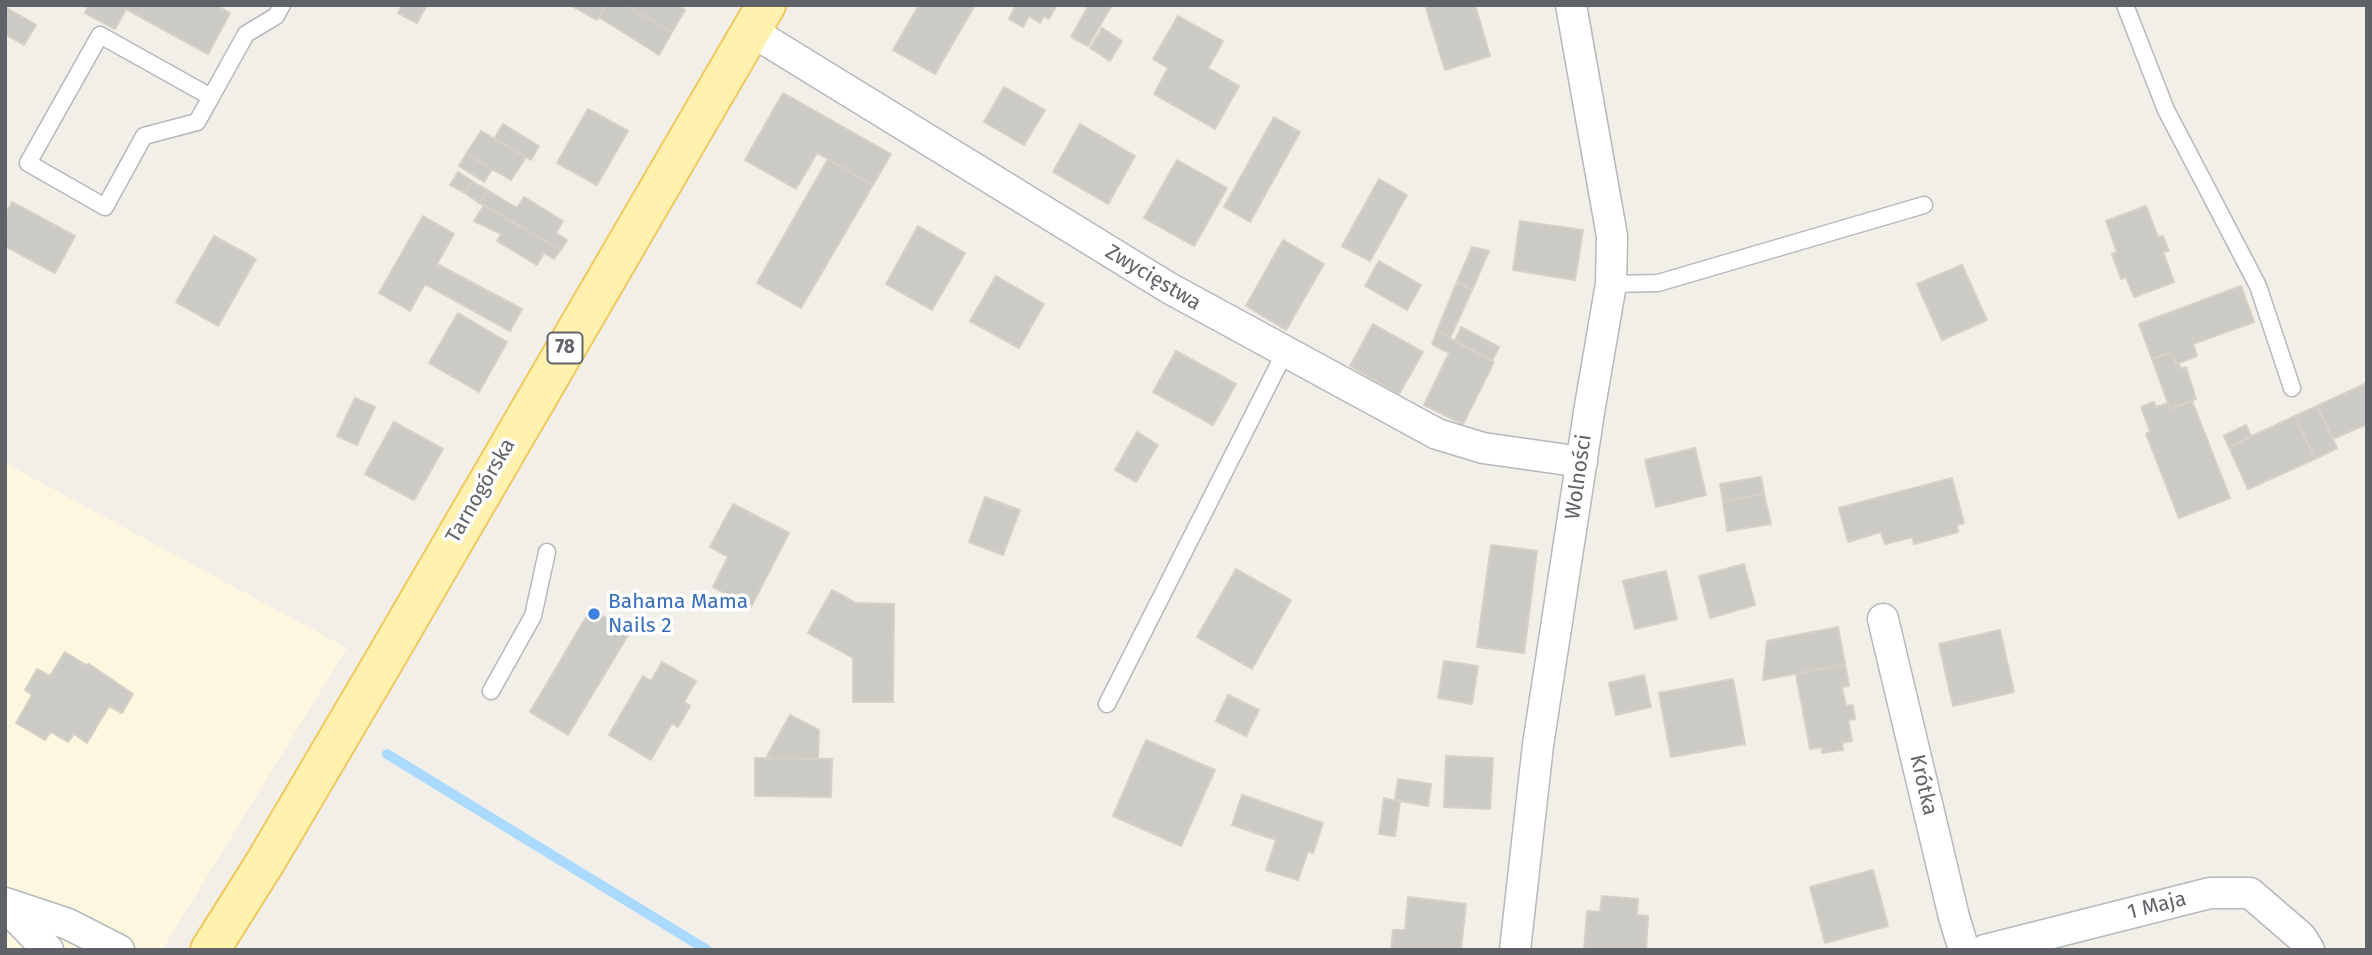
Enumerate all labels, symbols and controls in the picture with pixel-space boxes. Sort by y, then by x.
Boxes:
street label: Zwycięstwa [1101,240,1205,316]
road number: 78 [548,332,582,364]
street label: Wolności [1561,433,1597,521]
street label: Tarnogórska [441,434,521,548]
place label: Bahama Mama Nails 2 [608,589,748,639]
marker: Bahama Mama Nails 2 [586,606,602,622]
street label: Krótka [1904,752,1942,818]
street label: 1 Maja [2125,887,2189,925]

